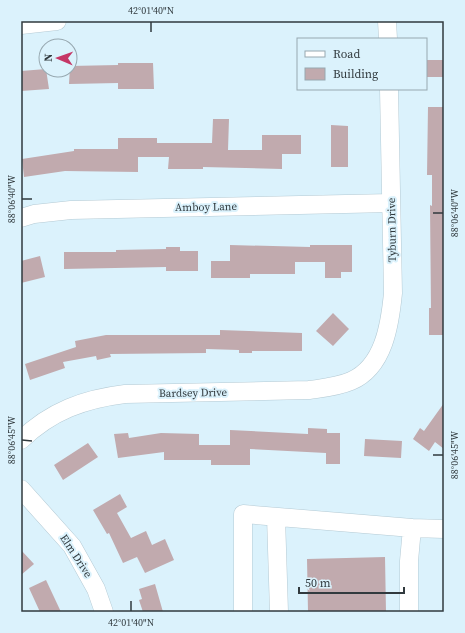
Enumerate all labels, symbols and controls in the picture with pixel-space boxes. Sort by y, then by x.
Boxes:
text: 42°01'40"N [128,4,174,17]
north arrow [38,38,78,78]
legend [297,38,427,90]
text: Road [333,46,360,62]
text: N [41,53,56,62]
text: Building [333,66,378,82]
text: 88°06'40"W [5,174,18,223]
text: 88°06'40"W [448,188,461,237]
street label: Tyburn Drive [384,197,400,262]
street label: Amboy Lane [175,199,238,215]
street label: Bardsey Drive [159,385,228,401]
text: 88°06'45"W [5,415,18,464]
text: 88°06'45"W [448,430,461,479]
street label: Elm Drive [56,531,96,581]
scale bar [299,569,404,595]
text: 50 m [305,575,331,591]
text: 42°01'40"N [108,616,154,629]

